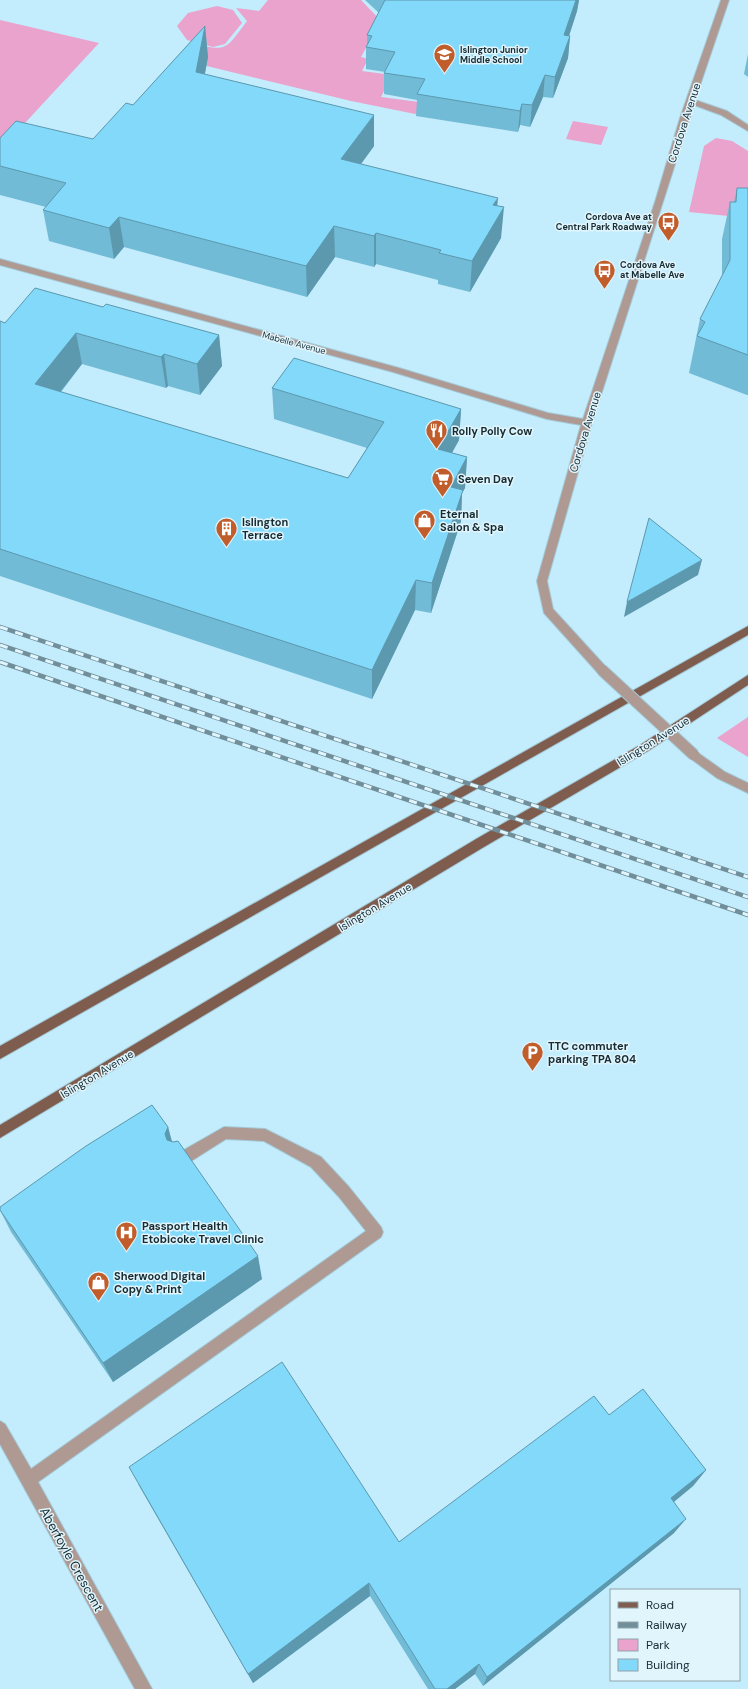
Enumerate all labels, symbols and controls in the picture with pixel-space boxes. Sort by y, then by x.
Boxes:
school or university icon: Islington Junior Middle School [431,42,457,75]
place label: Islington Junior Middle School [460,44,528,66]
street label: Cordova Avenue [664,81,704,165]
bus stop icon: Cordova Ave at Central Park Roadway [655,209,681,242]
place label: Cordova Ave at Central Park Roadway [556,211,653,233]
bus stop icon: Cordova Ave at Mabelle Ave [591,257,617,290]
place label: Cordova Ave at Mabelle Ave [620,259,685,281]
street label: Mabelle Avenue [261,329,327,357]
street label: Cordova Avenue [566,390,604,474]
restaurant icon: Rolly Polly Cow [423,418,449,451]
place label: Rolly Polly Cow [452,424,532,438]
supermarket icon: Seven Day [429,466,455,499]
place label: Seven Day [458,472,514,486]
shop icon: Eternal Salon & Spa [412,507,438,540]
place label: Eternal Salon & Spa [440,507,504,534]
building icon: Islington Terrace [213,515,239,548]
place label: Islington Terrace [242,515,288,542]
street label: Islington Avenue [614,713,692,769]
street label: Islington Avenue [336,880,414,934]
parking icon: TTC commuter parking TPA 804 [520,1039,546,1072]
place label: TTC commuter parking TPA 804 [548,1039,636,1066]
street label: Islington Avenue [58,1047,136,1101]
hospital icon: Passport Health Etobicoke Travel Clinic [114,1219,140,1252]
place label: Passport Health Etobicoke Travel Clinic [142,1219,264,1246]
shop icon: Sherwood Digital Copy & Print [86,1269,112,1302]
place label: Sherwood Digital Copy & Print [114,1269,205,1296]
street label: Aberfoyle Crescent [36,1504,107,1614]
legend [610,1589,740,1681]
text: Road [646,1597,674,1613]
text: Railway [646,1617,687,1633]
text: Park [646,1637,670,1653]
text: Building [646,1657,690,1673]

